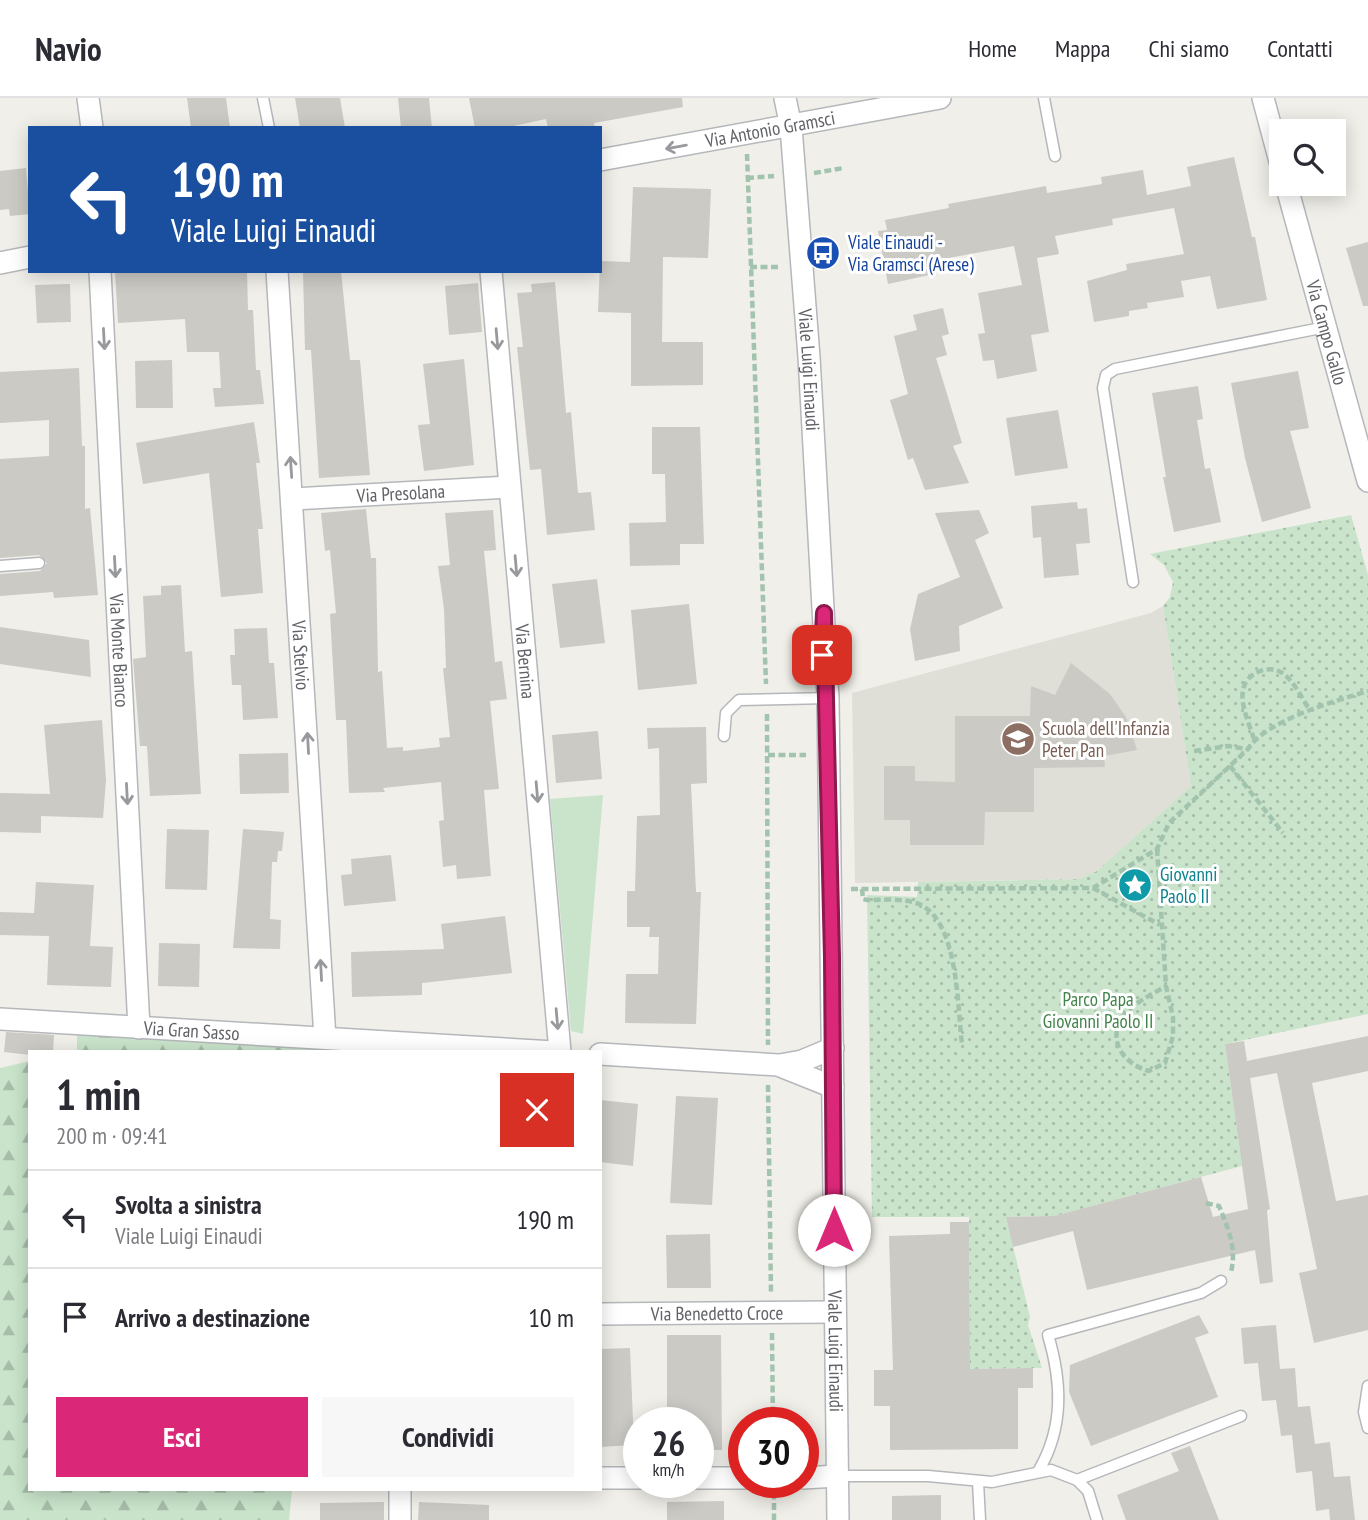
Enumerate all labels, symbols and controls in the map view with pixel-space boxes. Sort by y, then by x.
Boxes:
text: Navio [35,27,102,70]
text: Home [968,33,1017,64]
text: Mappa [1055,33,1110,64]
text: Chi siamo [1148,33,1229,64]
text: Contatti [1267,33,1333,64]
street label: Via Antonio Gramsci [702,105,837,153]
map controls [1269,119,1346,196]
button: search [1269,119,1346,196]
one-way arrow [665,140,688,154]
text: 190 m [171,147,284,211]
icon: left [56,154,147,245]
text: Viale Luigi Einaudi [171,209,376,251]
place label: Viale Einaudi - Via Gramsci (Arese) [847,230,974,276]
bus stop icon: Viale Einaudi - Via Gramsci (Arese) [804,234,842,272]
street label: Via Campo Gallo [1301,276,1353,388]
street label: Viale Luigi Einaudi [793,307,825,431]
one-way arrow [490,327,503,350]
one-way arrow [97,328,110,351]
one-way arrow [284,456,297,479]
street label: Via Presolana [355,479,446,507]
one-way arrow [510,554,523,577]
one-way arrow [109,555,122,578]
street label: Via Monte Bianco [105,592,134,708]
street label: Via Stelvio [287,619,315,691]
street label: Via Bernina [510,622,541,700]
pin [792,625,852,685]
icon: arrive [803,636,841,674]
place label: Scuola dell'Infanzia Peter Pan [1042,716,1170,762]
school or university icon: Scuola dell'Infanzia Peter Pan [999,720,1037,758]
one-way arrow [301,732,314,755]
one-way arrow [531,781,544,803]
one-way arrow [121,782,134,805]
place label: Giovanni Paolo II [1160,862,1217,908]
place icon: Giovanni Paolo II [1116,866,1154,904]
one-way arrow [315,959,328,982]
park label: Parco Papa Giovanni Paolo II [1043,987,1153,1033]
one-way arrow [551,1007,564,1030]
street label: Via Gran Sasso [142,1016,240,1045]
text: 1 min [56,1067,141,1122]
button: close [500,1073,574,1147]
text: 200 m · 09:41 [56,1121,168,1150]
text: Svolta a sinistra [115,1188,262,1221]
position arrow [797,1193,871,1267]
icon: left [56,1200,94,1238]
text: 190 m [516,1203,574,1236]
text: Viale Luigi Einaudi [115,1221,263,1250]
street label: Viale Luigi Einaudi [823,1289,849,1412]
icon: arrive [56,1298,94,1336]
street label: Via Benedetto Croce [650,1300,783,1326]
text: Arrivo a destinazione [115,1301,310,1334]
text: 10 m [528,1301,574,1334]
button: Esci [56,1397,308,1477]
button: Condividi [322,1397,574,1477]
speed limit sign: 30 [728,1407,819,1498]
text: 26 [652,1420,685,1466]
text: km/h [653,1458,684,1481]

